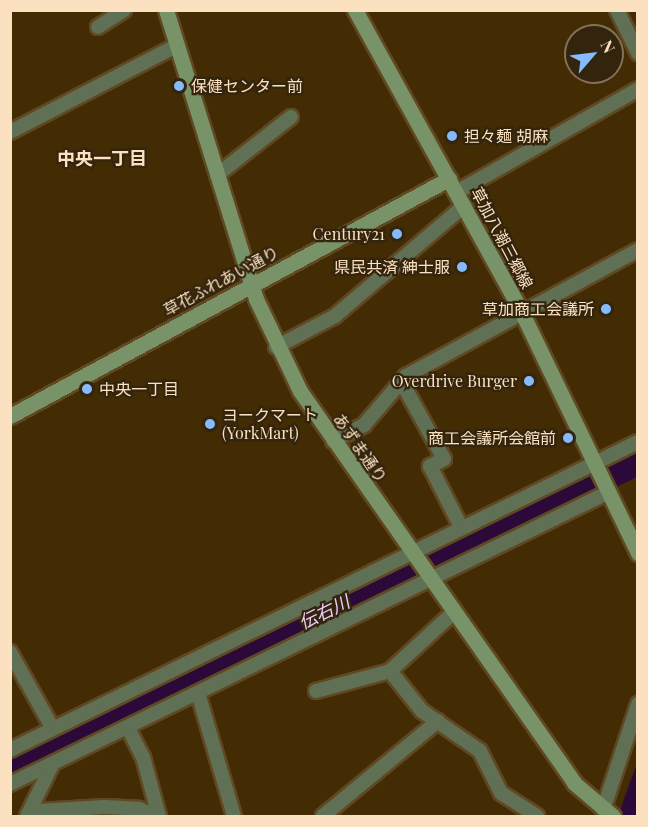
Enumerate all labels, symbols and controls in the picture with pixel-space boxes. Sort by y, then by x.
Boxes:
north arrow [564,24,624,84]
text: N [597,36,621,56]
place label: 保健センター前 [191,76,303,96]
marker: 保健センター前 [172,79,186,93]
place label: 担々麺 胡麻 [464,126,548,146]
marker: 担々麺 胡麻 [445,129,459,143]
district label: 中央一丁目 [57,147,147,169]
street label: 草加八潮三郷線 [467,184,537,292]
place label: Century21 [313,224,385,244]
marker: Century21 [390,227,404,241]
street label: 草花ふれあい通り [160,242,282,320]
place label: 県民共済 紳士服 [334,257,450,277]
marker: 県民共済 紳士服 [455,260,469,274]
place label: 草加商工会議所 [482,299,594,319]
marker: 草加商工会議所 [599,302,613,316]
place label: Overdrive Burger [392,371,517,391]
marker: Overdrive Burger [522,374,536,388]
place label: 中央一丁目 [99,379,179,399]
marker: 中央一丁目 [80,382,94,396]
place label: ヨークマート (YorkMart) [222,405,318,443]
street label: あずま通り [329,410,391,486]
marker: ヨークマート (YorkMart) [203,417,217,431]
place label: 商工会議所会館前 [428,428,556,448]
marker: 商工会議所会館前 [561,431,575,445]
water label: 伝右川 [295,590,353,634]

